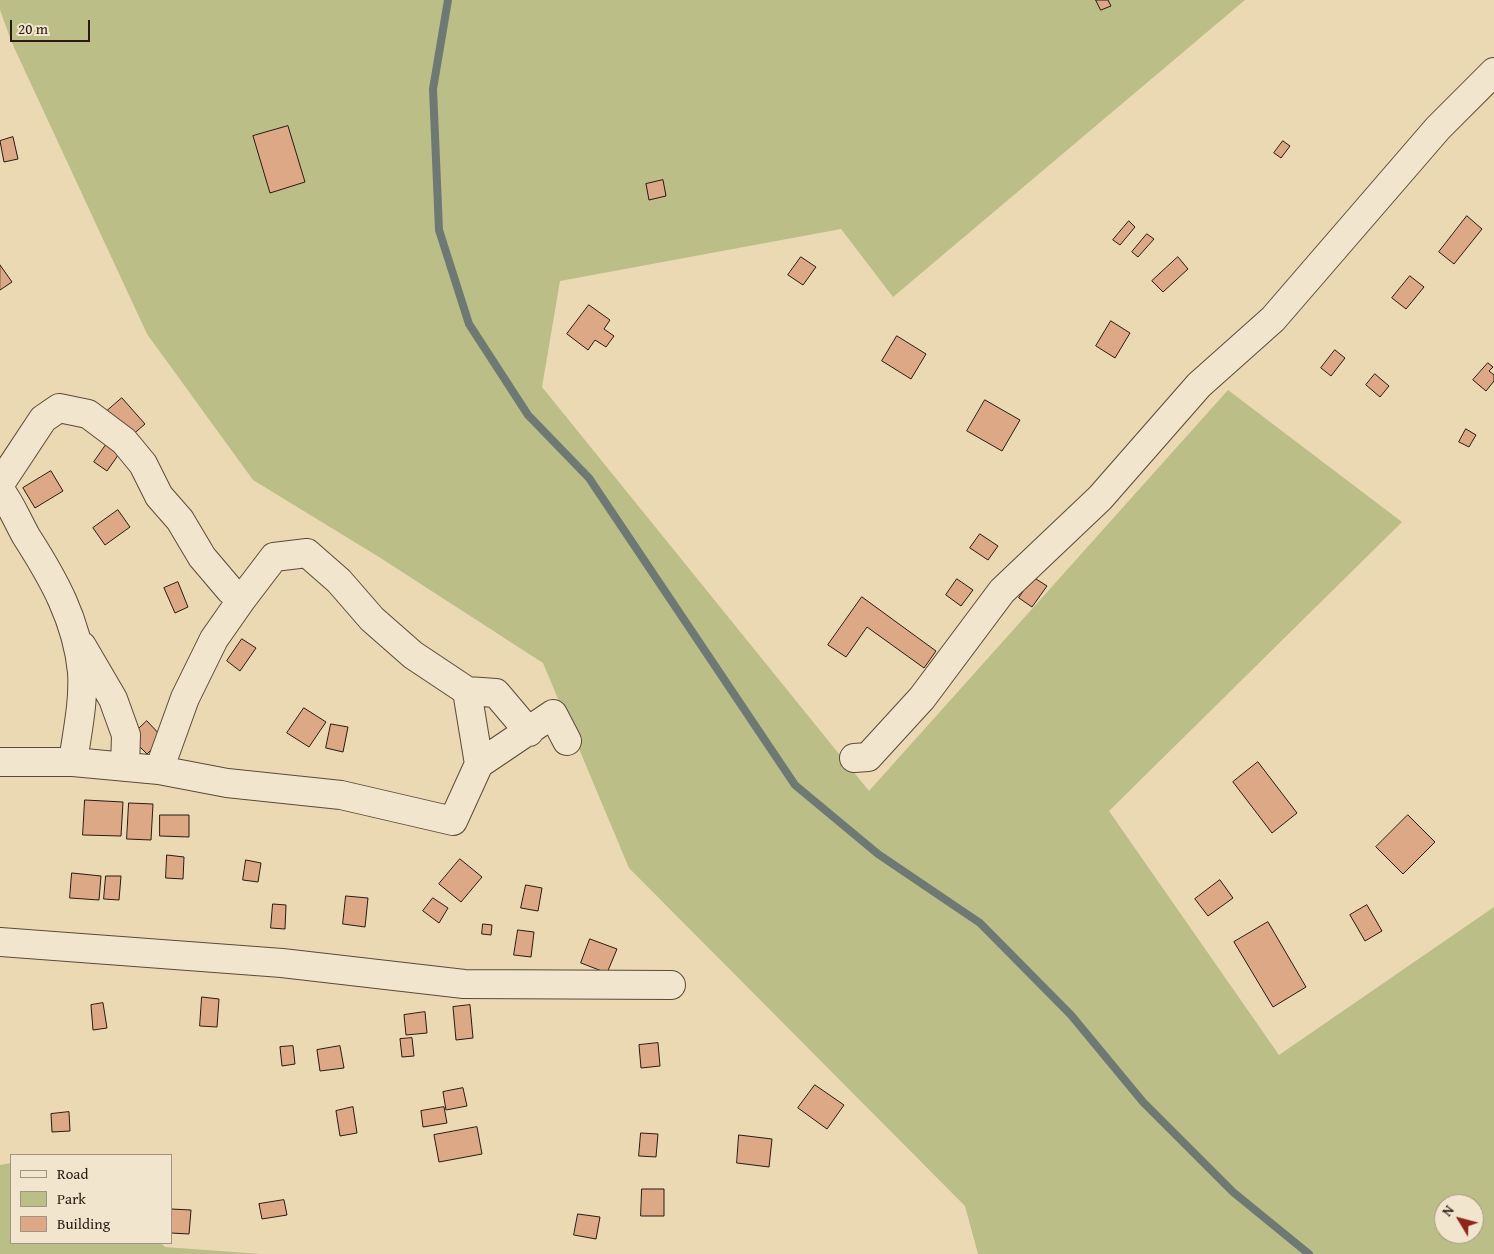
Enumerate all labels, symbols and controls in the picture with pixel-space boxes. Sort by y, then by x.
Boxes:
scale bar [12,10,92,42]
text: 20 m [18,18,48,39]
legend [10,1154,172,1244]
text: Road [57,1163,88,1184]
text: Park [57,1188,86,1209]
north arrow [1434,1194,1484,1244]
text: N [1437,1201,1459,1220]
text: Building [57,1213,110,1234]

